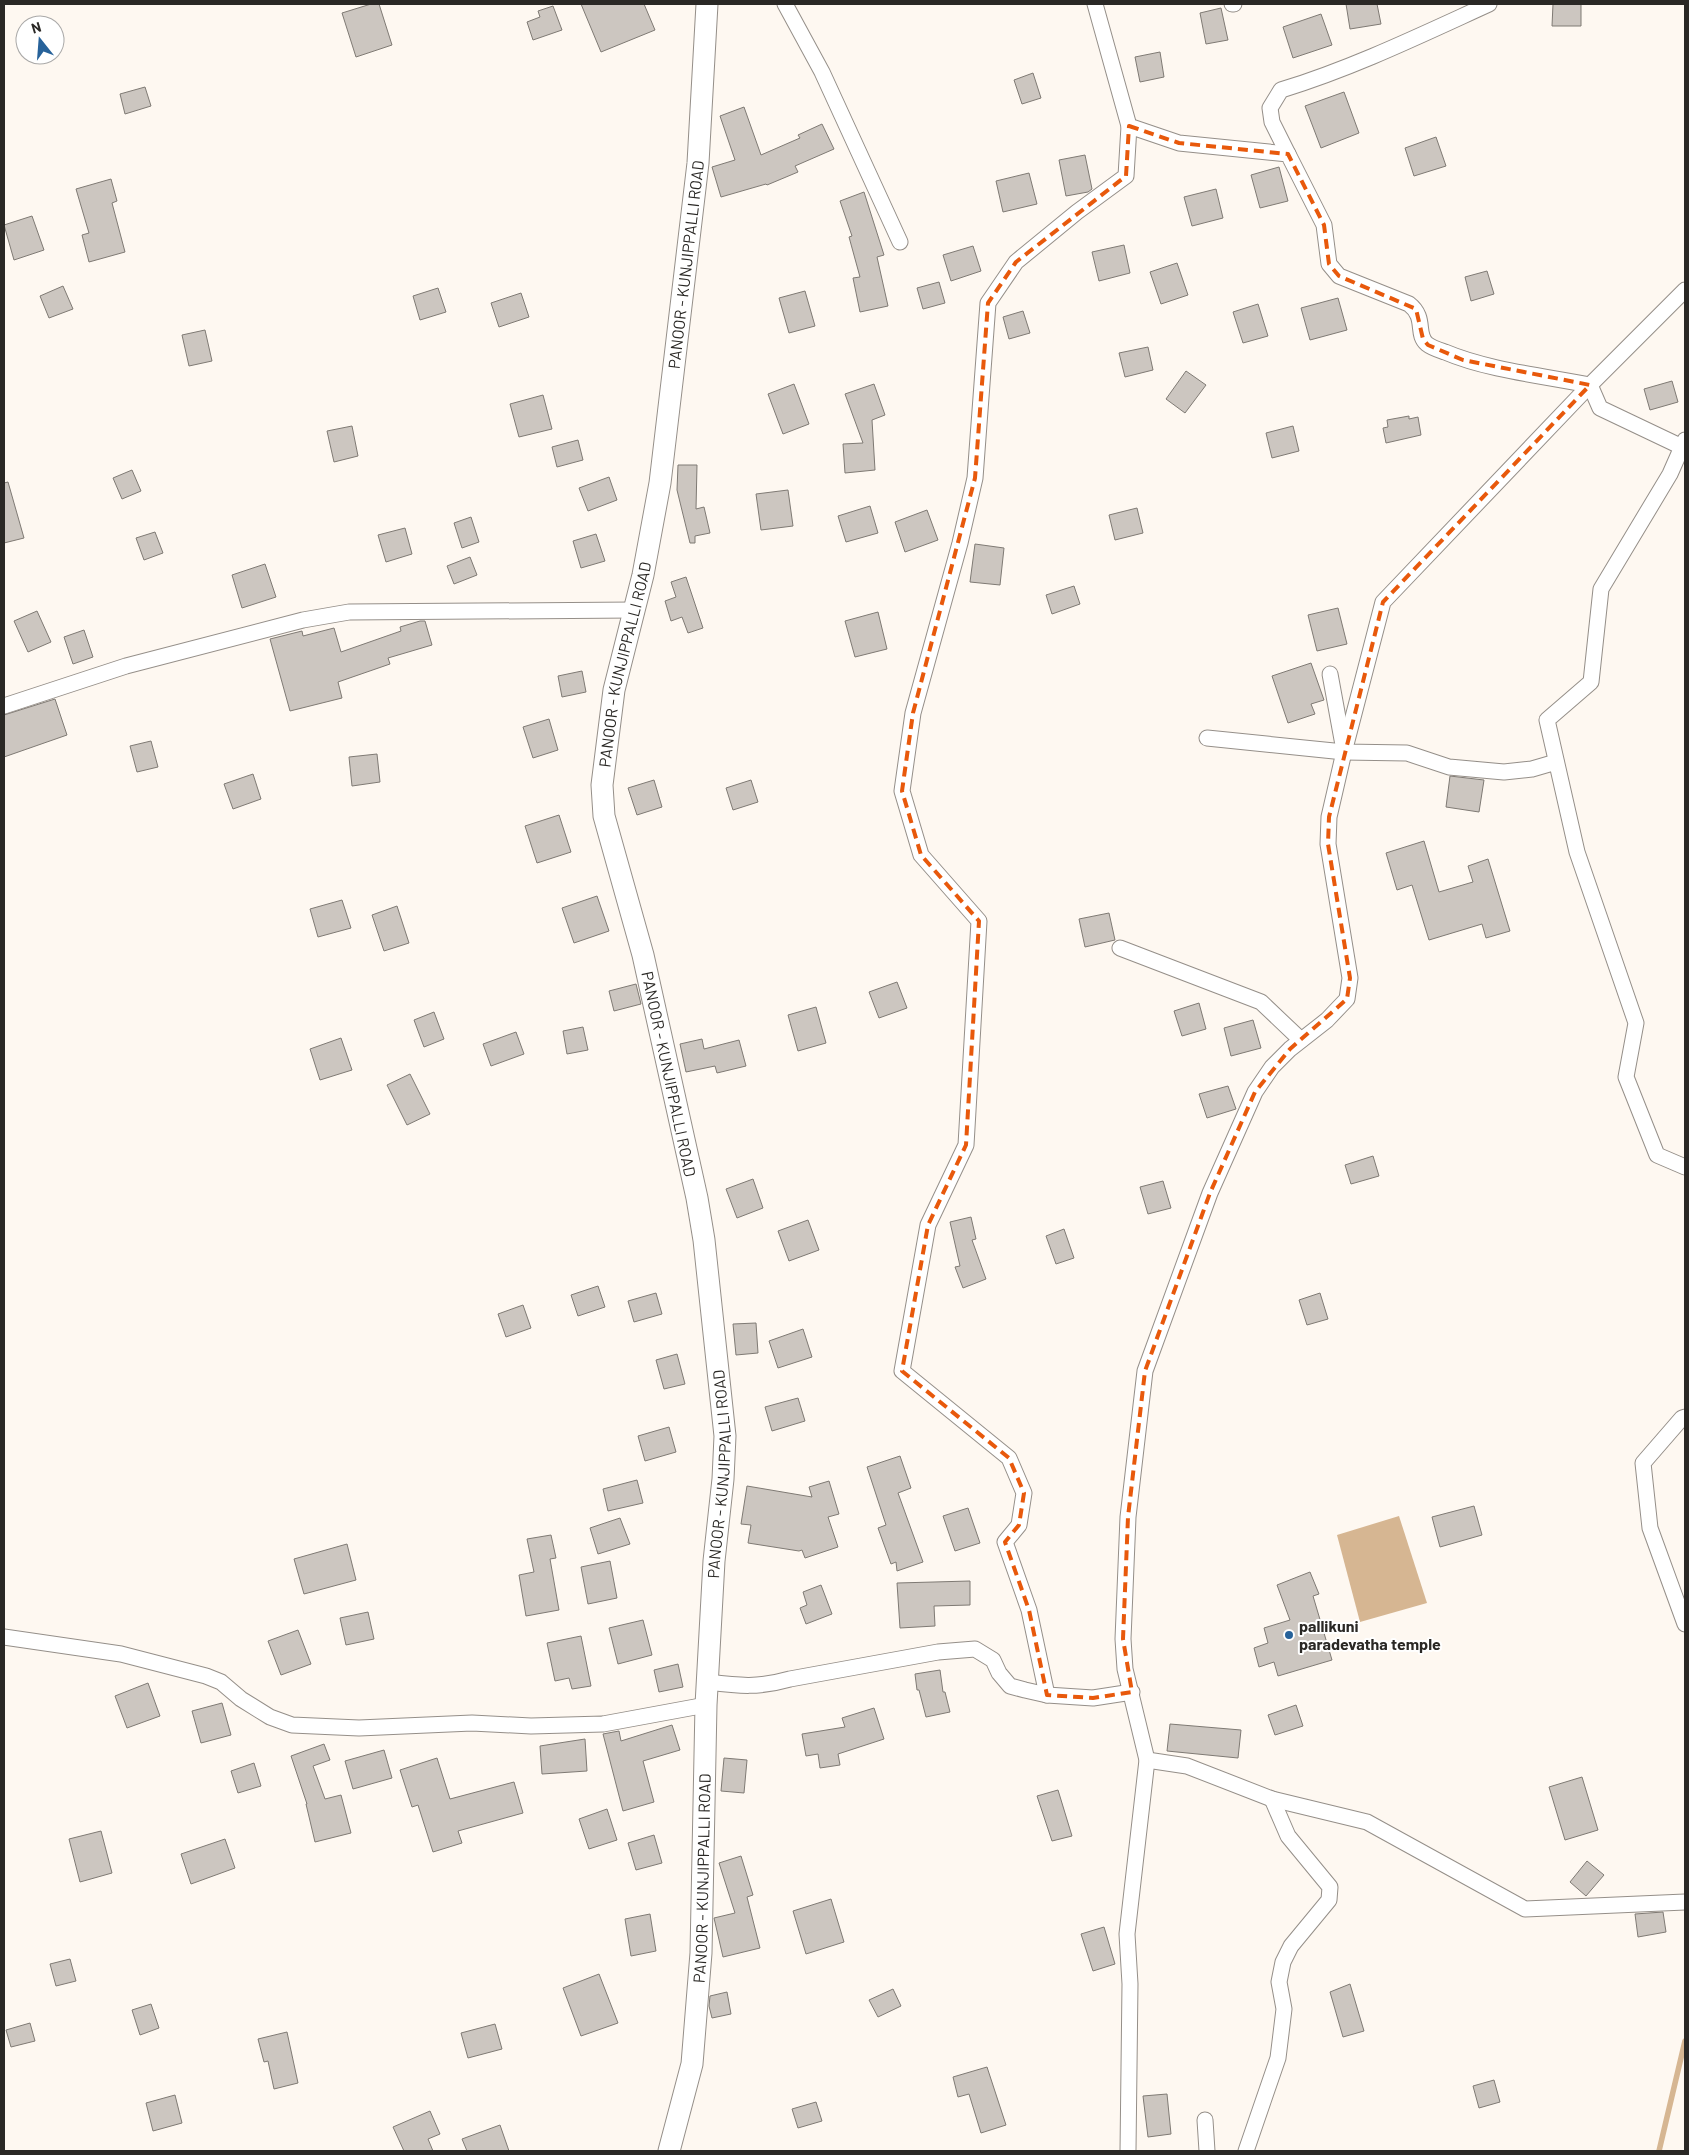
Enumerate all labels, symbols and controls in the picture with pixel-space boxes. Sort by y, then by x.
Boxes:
north arrow [15,15,65,65]
text: N [29,18,43,37]
street label: PANOOR - KUNJIPPALLI ROAD [664,159,707,370]
street label: PANOOR - KUNJIPPALLI ROAD [594,560,654,768]
street label: PANOOR - KUNJIPPALLI ROAD [638,969,701,1178]
street label: PANOOR - KUNJIPPALLI ROAD [703,1369,734,1579]
place label: pallikuni paradevatha temple [1299,1616,1441,1653]
marker: pallikuni paradevatha temple [1283,1629,1295,1641]
street label: PANOOR - KUNJIPPALLI ROAD [689,1773,714,1984]

